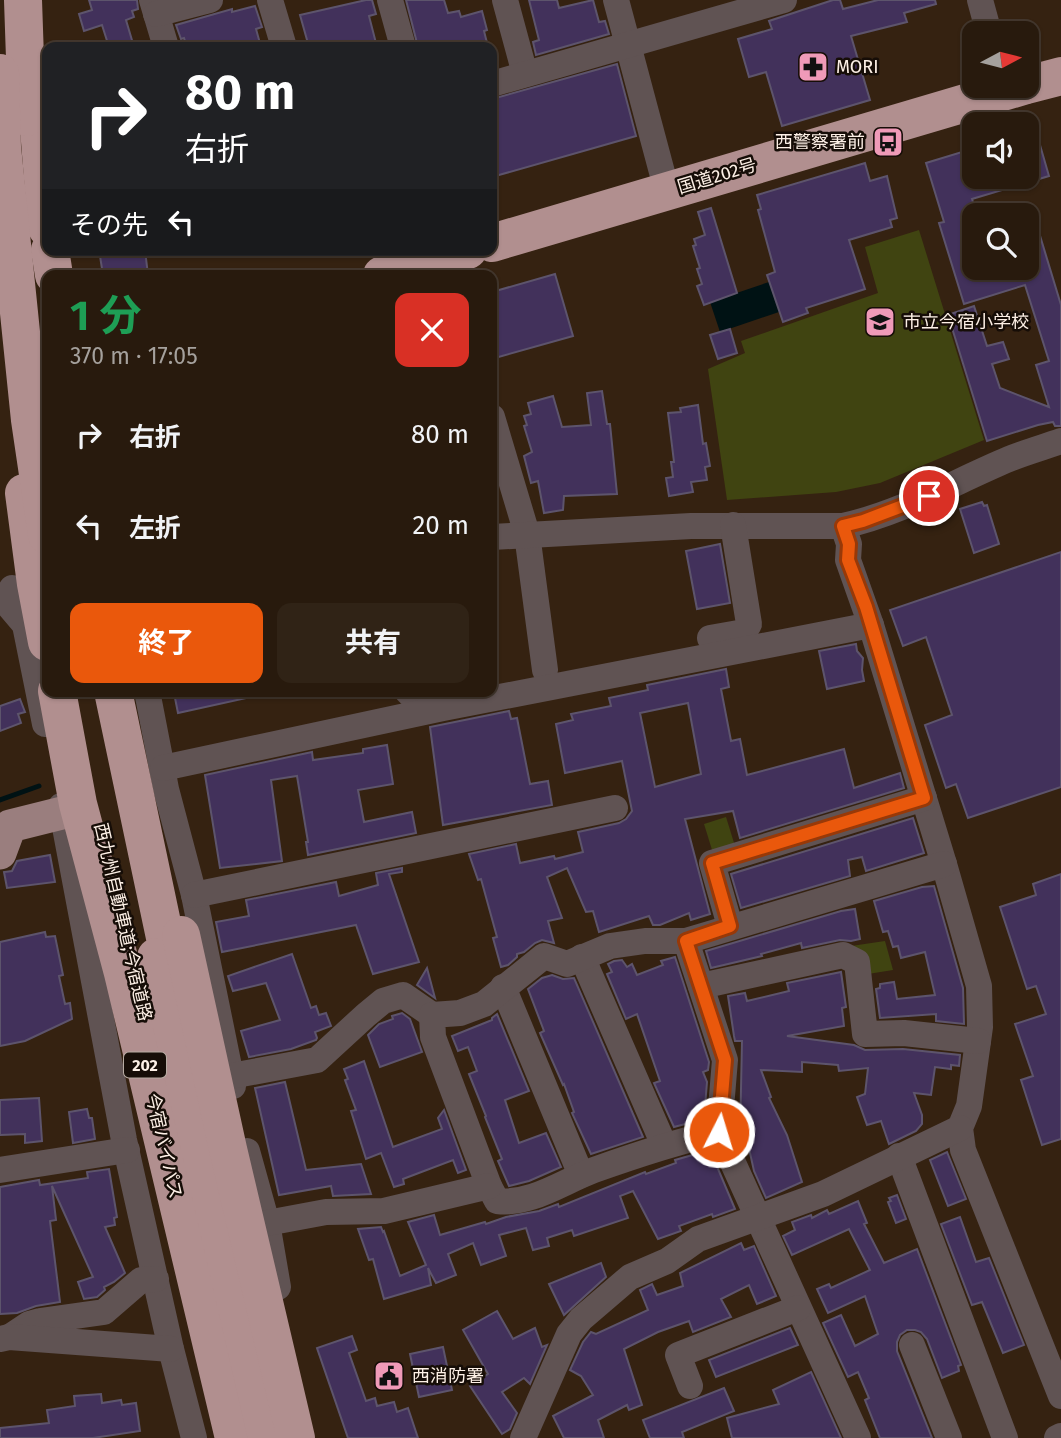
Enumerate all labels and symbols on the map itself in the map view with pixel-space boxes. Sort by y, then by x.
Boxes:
north arrow [962,21,1040,98]
pharmacy icon: MORI [796,50,830,84]
place label: MORI [836,56,878,78]
bus stop icon: 西警察署前 [871,125,905,159]
place label: 西警察署前 [775,131,865,153]
street label: 国道202号 [675,154,759,198]
school or university icon: 市立今宿小学校 [863,305,897,339]
place label: 市立今宿小学校 [903,311,1029,333]
pin [899,466,959,526]
street label: 西九州自動車道;今宿道路 [90,821,156,1023]
road number: 202 [124,1052,166,1078]
street label: 今宿バイパス [141,1091,187,1201]
position arrow [682,1095,756,1169]
public building icon: 西消防署 [372,1359,406,1393]
place label: 西消防署 [412,1365,484,1387]

